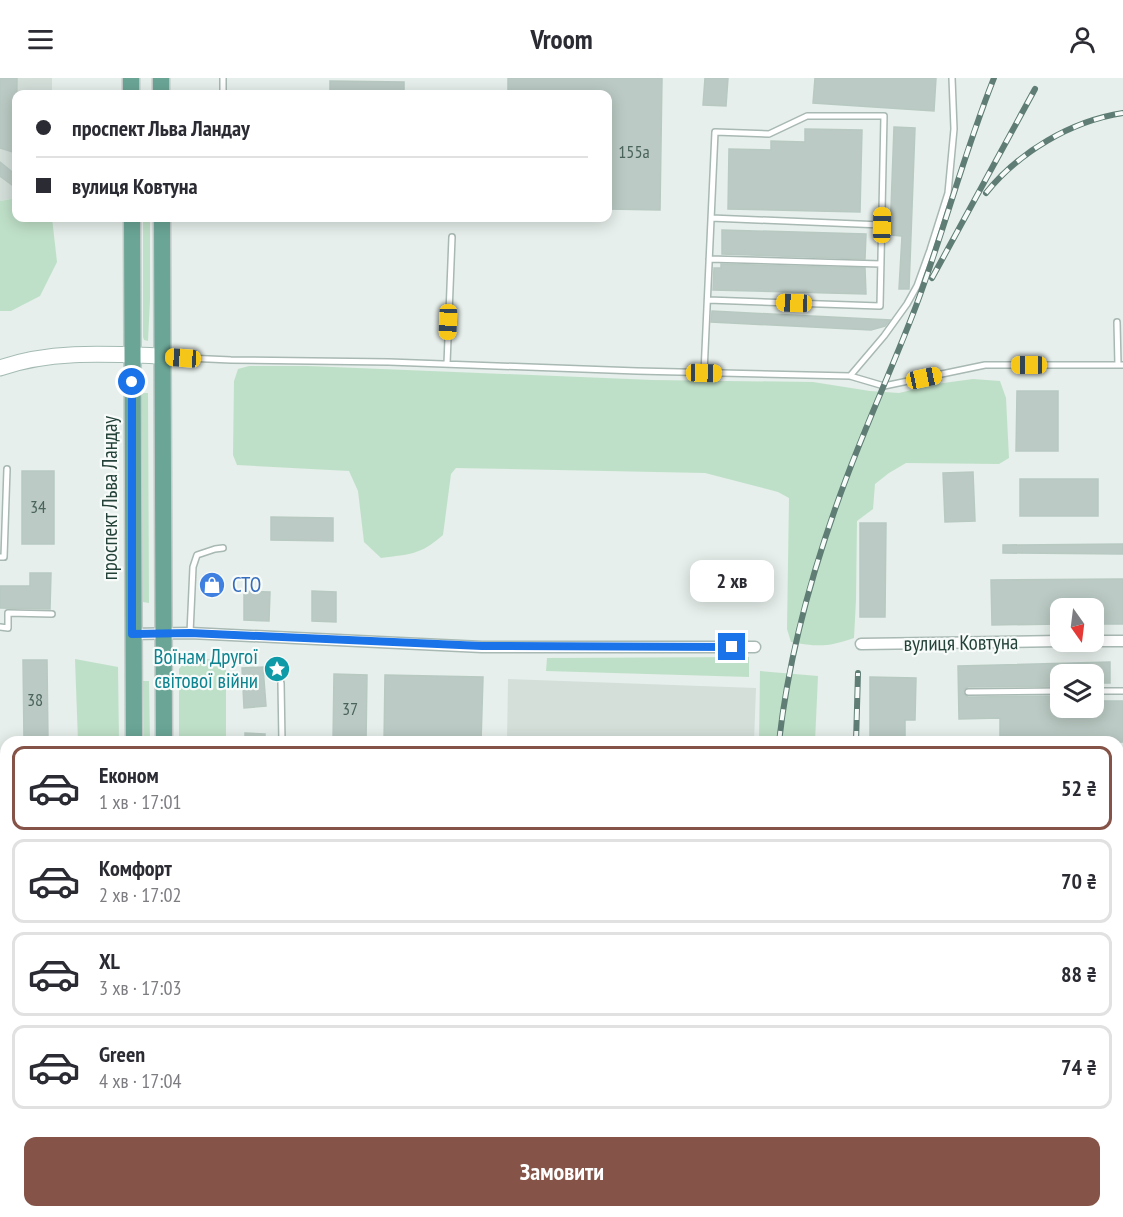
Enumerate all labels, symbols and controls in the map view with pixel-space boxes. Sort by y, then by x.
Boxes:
text: Vroom [530,22,593,56]
icon: menu [24,23,57,56]
icon: person [1066,23,1099,56]
text: проспект Льва Ландау [72,114,250,142]
house number: 155а [618,140,650,163]
text: вулиця Ковтуна [72,172,198,200]
car [873,207,891,243]
car [776,293,812,313]
car [438,304,458,340]
car [164,348,202,368]
car [1011,356,1047,374]
car [686,364,722,382]
car [905,365,943,391]
route start [118,368,145,395]
street label: проспект Льва Ландау [96,416,123,580]
house number: 34 [30,495,46,518]
callout: 2 хв [690,560,774,602]
text: 2 хв [717,568,747,594]
shop icon: СТО [197,570,227,600]
place label: СТО [232,571,261,598]
north arrow [1050,598,1104,652]
map controls [1050,598,1104,718]
street label: вулиця Ковтуна [903,628,1019,657]
route end [718,633,745,660]
place label: Воїнам Другої світової війни [154,643,258,694]
place icon: Воїнам Другої світової війни [262,654,292,684]
button: layers [1050,664,1104,718]
house number: 38 [27,688,43,711]
house number: 37 [342,697,358,720]
icon: car [27,761,81,815]
text: Економ [99,761,159,789]
text: 52 ₴ [1061,774,1097,802]
text: 1 хв · 17:01 [99,789,181,815]
icon: car [27,854,81,908]
text: Комфорт [99,854,172,882]
text: 70 ₴ [1061,867,1097,895]
text: 2 хв · 17:02 [99,882,181,908]
icon: car [27,947,81,1001]
text: XL [99,947,120,975]
text: 88 ₴ [1061,960,1097,988]
text: 3 хв · 17:03 [99,975,181,1001]
icon: car [27,1040,81,1094]
text: Green [99,1040,145,1068]
text: 74 ₴ [1061,1053,1097,1081]
text: 4 хв · 17:04 [99,1068,181,1094]
button: Замовити [24,1137,1100,1206]

